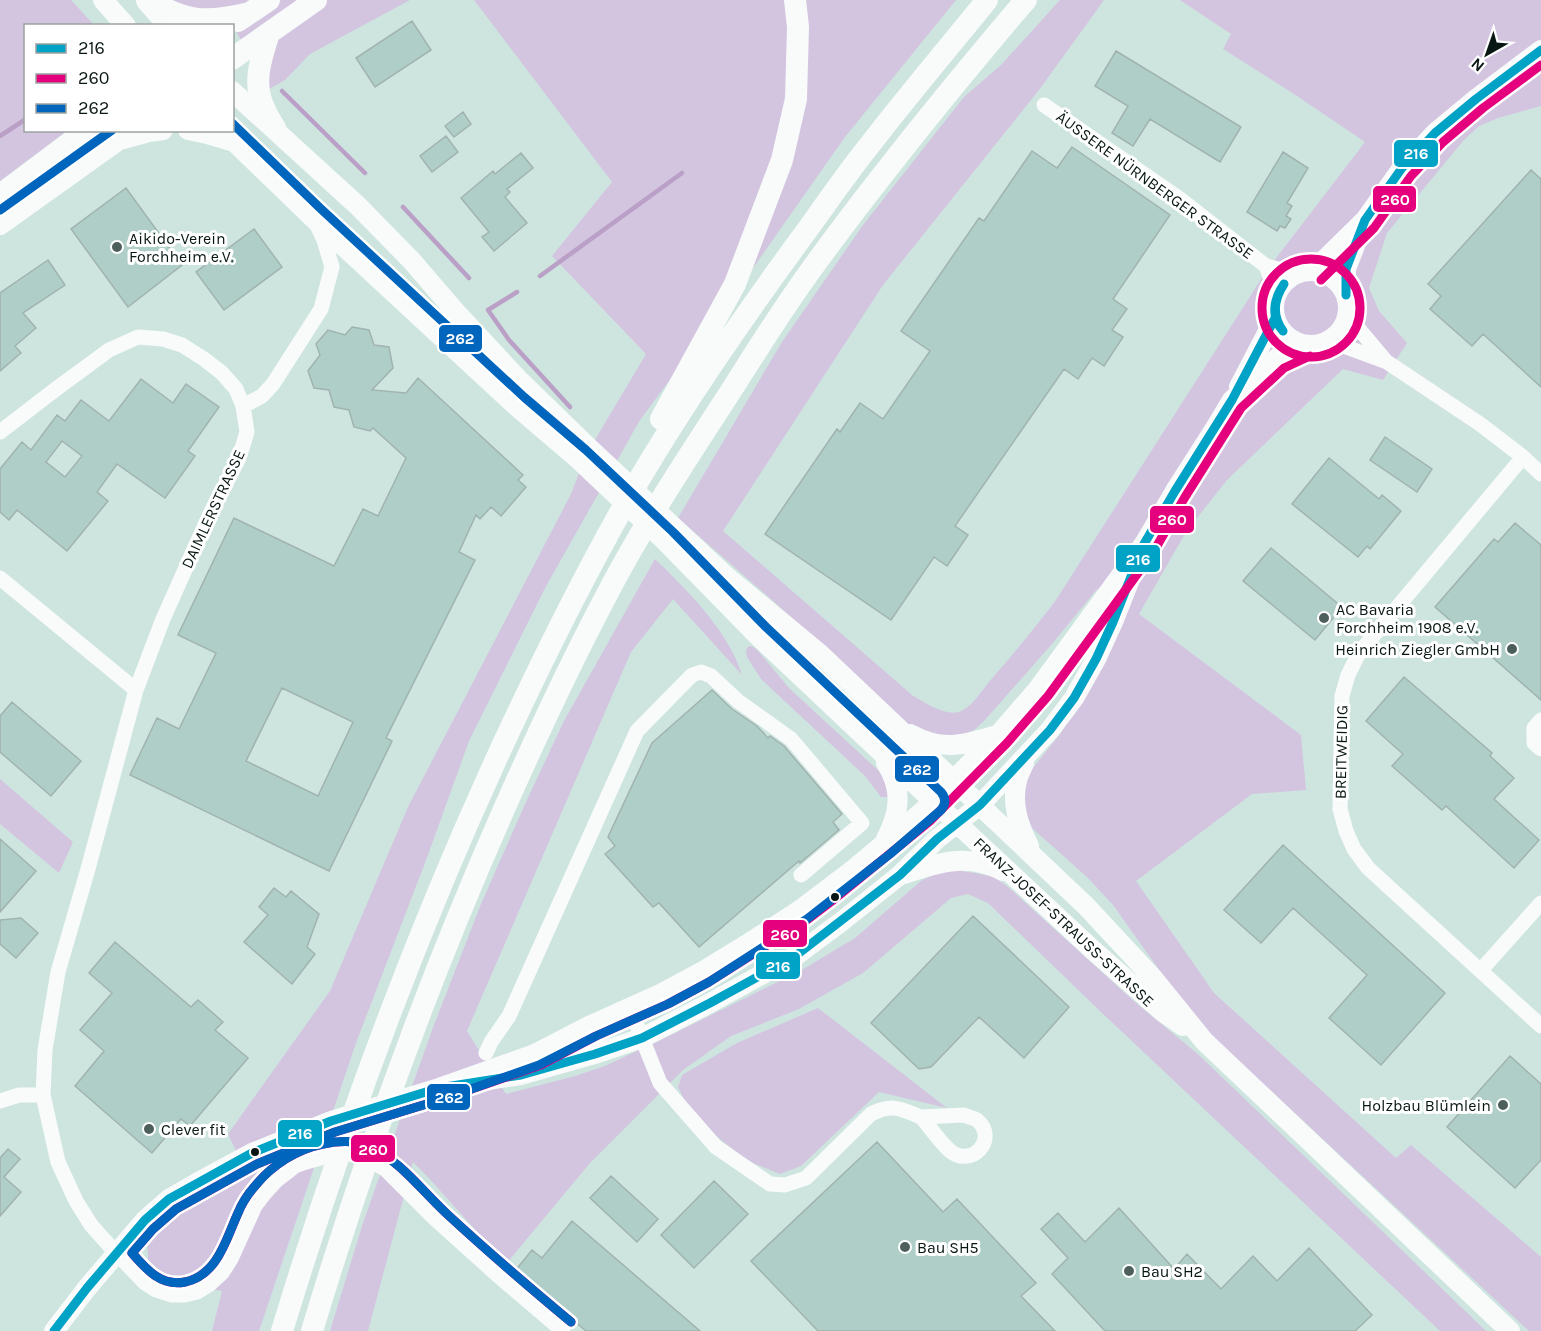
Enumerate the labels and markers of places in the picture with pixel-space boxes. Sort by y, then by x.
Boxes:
place label: Aikido-Verein Forchheim e.V. [129,229,234,266]
marker: Aikido-Verein Forchheim e.V. [110,240,124,254]
place label: AC Bavaria Forchheim 1908 e.V. [1336,600,1479,637]
marker: AC Bavaria Forchheim 1908 e.V. [1317,611,1331,625]
place label: Heinrich Ziegler GmbH [1335,640,1500,659]
marker: Heinrich Ziegler GmbH [1505,642,1519,656]
unlabelled marker [829,891,841,903]
place label: Holzbau Blümlein [1362,1096,1491,1115]
marker: Holzbau Blümlein [1496,1098,1510,1112]
place label: Clever fit [161,1120,226,1139]
marker: Clever fit [142,1122,156,1136]
unlabelled marker [249,1146,261,1158]
place label: Bau SH5 [917,1238,979,1257]
marker: Bau SH5 [898,1240,912,1254]
place label: Bau SH2 [1141,1262,1203,1281]
marker: Bau SH2 [1122,1264,1136,1278]

